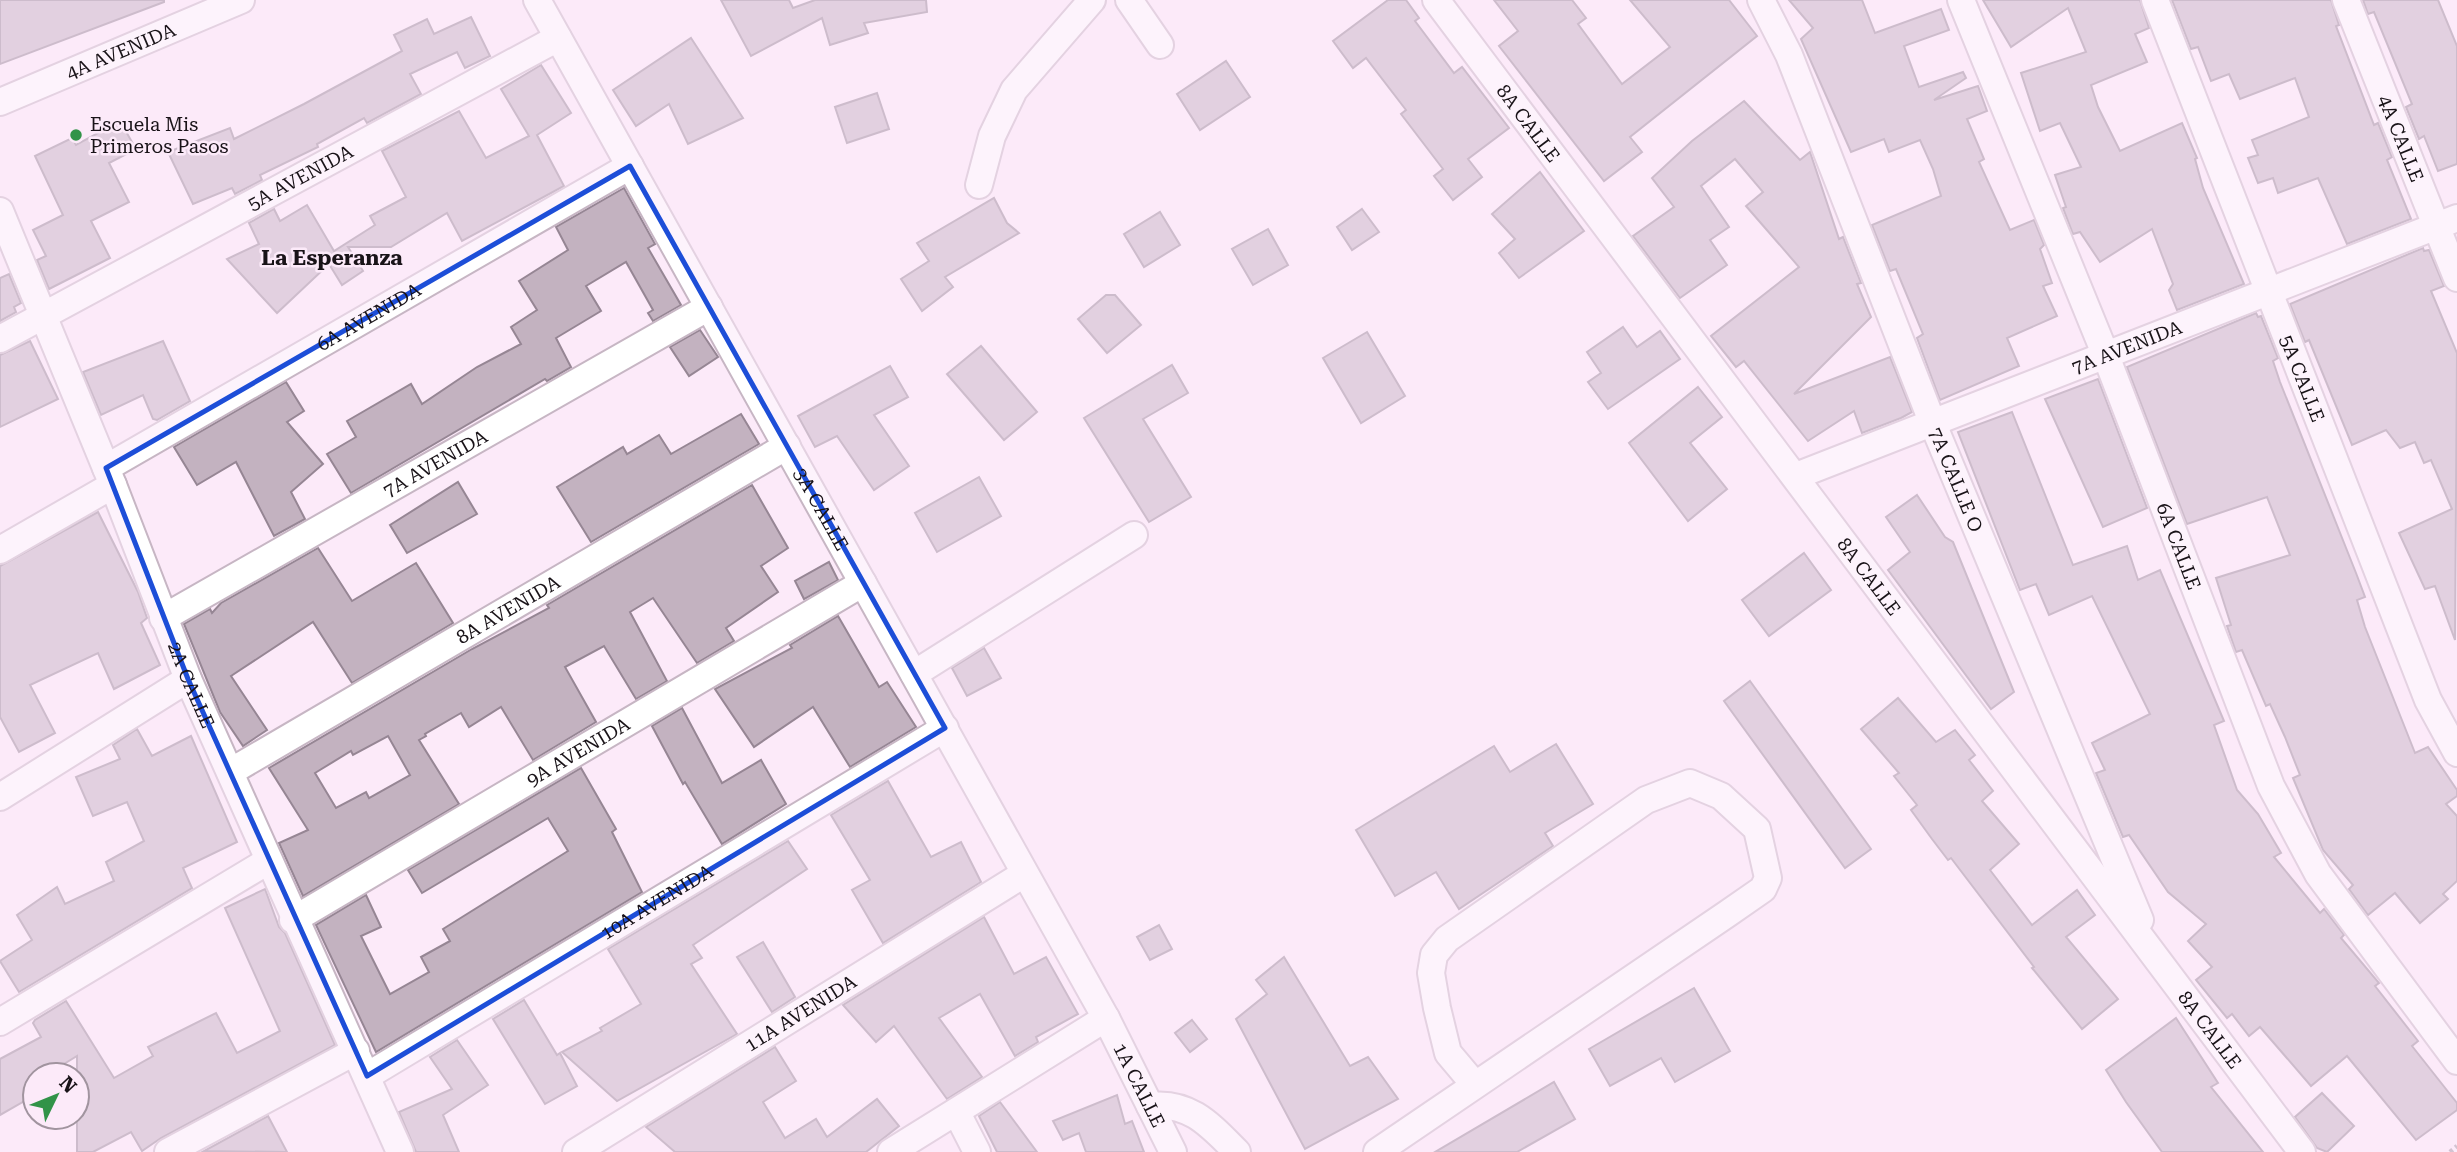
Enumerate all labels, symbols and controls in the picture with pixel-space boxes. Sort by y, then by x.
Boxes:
street label: 4A AVENIDA [63,18,180,85]
street label: 8A CALLE [1491,80,1565,167]
street label: 4A CALLE [2373,92,2428,185]
place label: Escuela Mis Primeros Pasos [90,113,229,158]
marker: Escuela Mis Primeros Pasos [68,127,84,143]
street label: 5A AVENIDA [244,139,358,215]
district label: La Esperanza [261,246,403,270]
street label: 6A AVENIDA [313,278,426,356]
street label: 7A AVENIDA [2069,315,2186,379]
street label: 5A CALLE [2275,332,2329,425]
street label: 7A AVENIDA [379,424,492,502]
street label: 7A CALLE O [1924,424,1988,536]
street label: 3A CALLE [789,464,853,555]
street label: 6A CALLE [2151,500,2206,593]
street label: 8A CALLE [1832,533,1905,620]
street label: 8A AVENIDA [452,570,565,649]
street label: 2A CALLE [163,639,219,732]
street label: 9A AVENIDA [522,712,635,791]
street label: 10A AVENIDA [597,859,718,945]
street label: 11A AVENIDA [741,970,861,1056]
street label: 8A CALLE [2173,986,2246,1073]
street label: 1A CALLE [1108,1039,1170,1131]
north arrow [21,1061,91,1131]
text: N [55,1072,82,1098]

